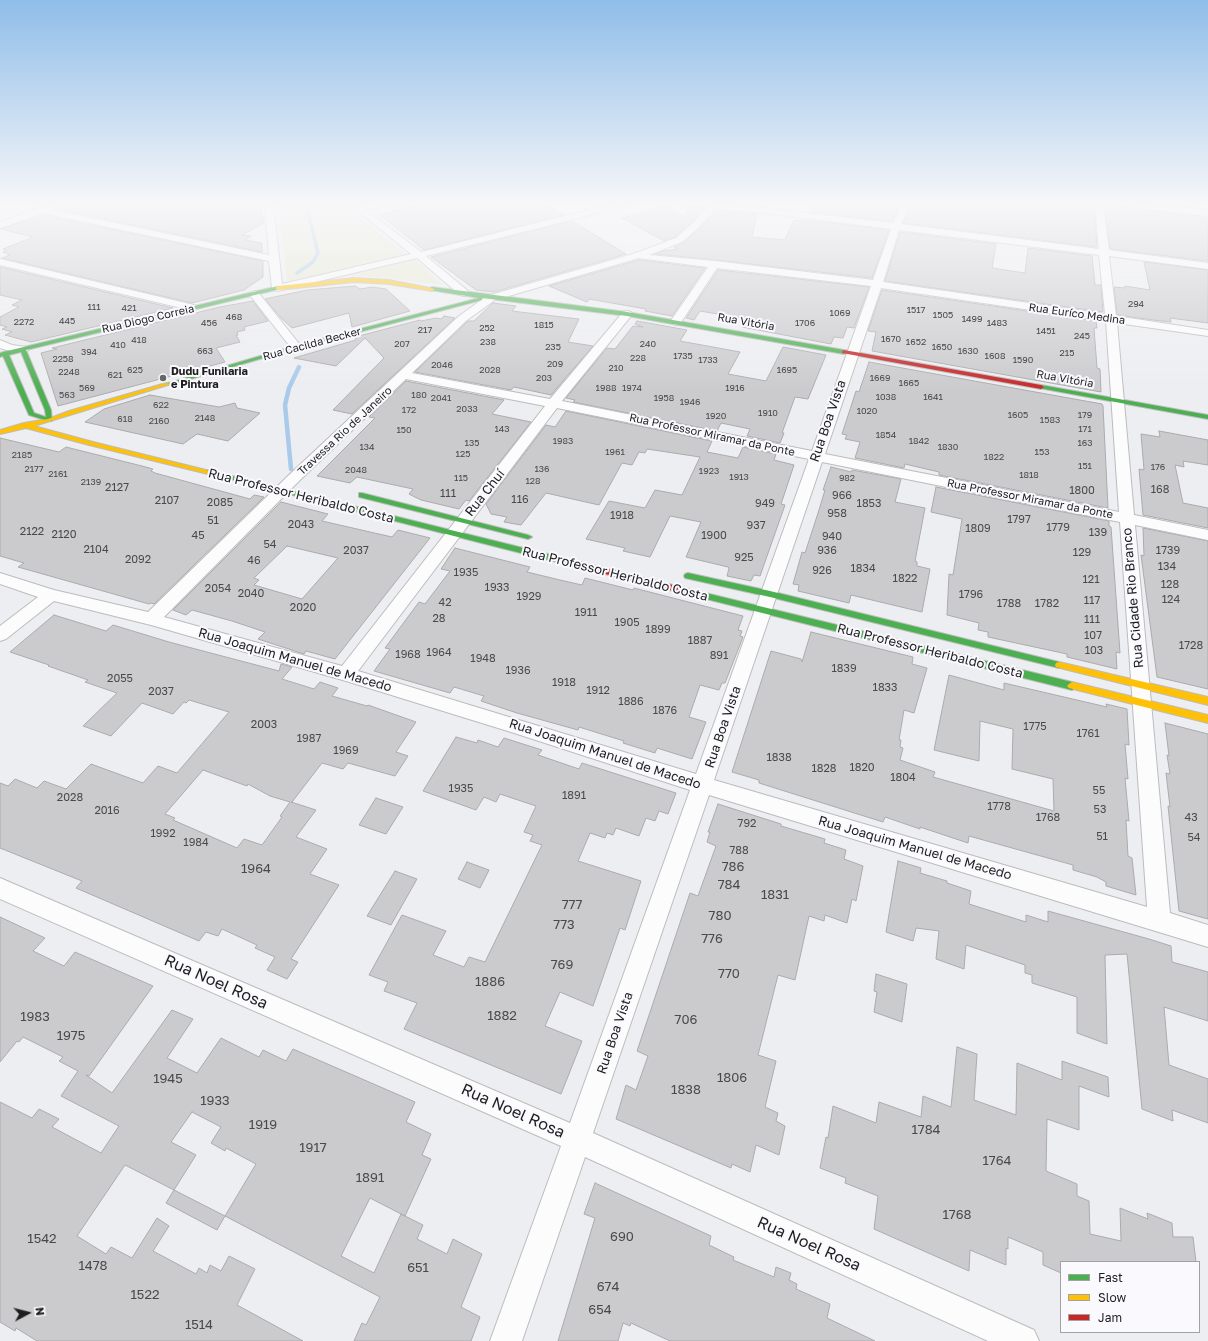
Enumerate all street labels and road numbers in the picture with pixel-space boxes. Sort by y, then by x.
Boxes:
street label: Rua Euríco Medina [1028,301,1126,327]
street label: Rua Diogo Correia [101,302,195,336]
street label: Rua Vitória [716,310,776,334]
street label: Rua Cacilda Becker [261,325,363,363]
street label: Rua Vitória [1035,367,1095,391]
street label: Rua Boa Vista [807,378,849,464]
street label: Travessa Rio de Janeiro [295,384,395,478]
street label: Rua Professor Miramar da Ponte [628,411,796,459]
street label: Rua Professor Heribaldo Costa [207,465,395,527]
street label: Rua Chuí [462,466,508,520]
street label: Rua Professor Miramar da Ponte [946,476,1114,522]
street label: Rua Cidade Rio Branco [1119,527,1147,669]
street label: Rua Professor Heribaldo Costa [521,543,709,605]
street label: Rua Professor Heribaldo Costa [836,620,1024,682]
street label: Rua Joaquim Manuel de Macedo [196,625,394,695]
street label: Rua Boa Vista [702,684,744,770]
street label: Rua Joaquim Manuel de Macedo [507,716,703,792]
street label: Rua Joaquim Manuel de Macedo [816,813,1014,883]
street label: Rua Noel Rosa [161,951,271,1013]
street label: Rua Boa Vista [594,990,636,1076]
street label: Rua Noel Rosa [458,1080,568,1142]
street label: Rua Noel Rosa [754,1213,864,1275]

